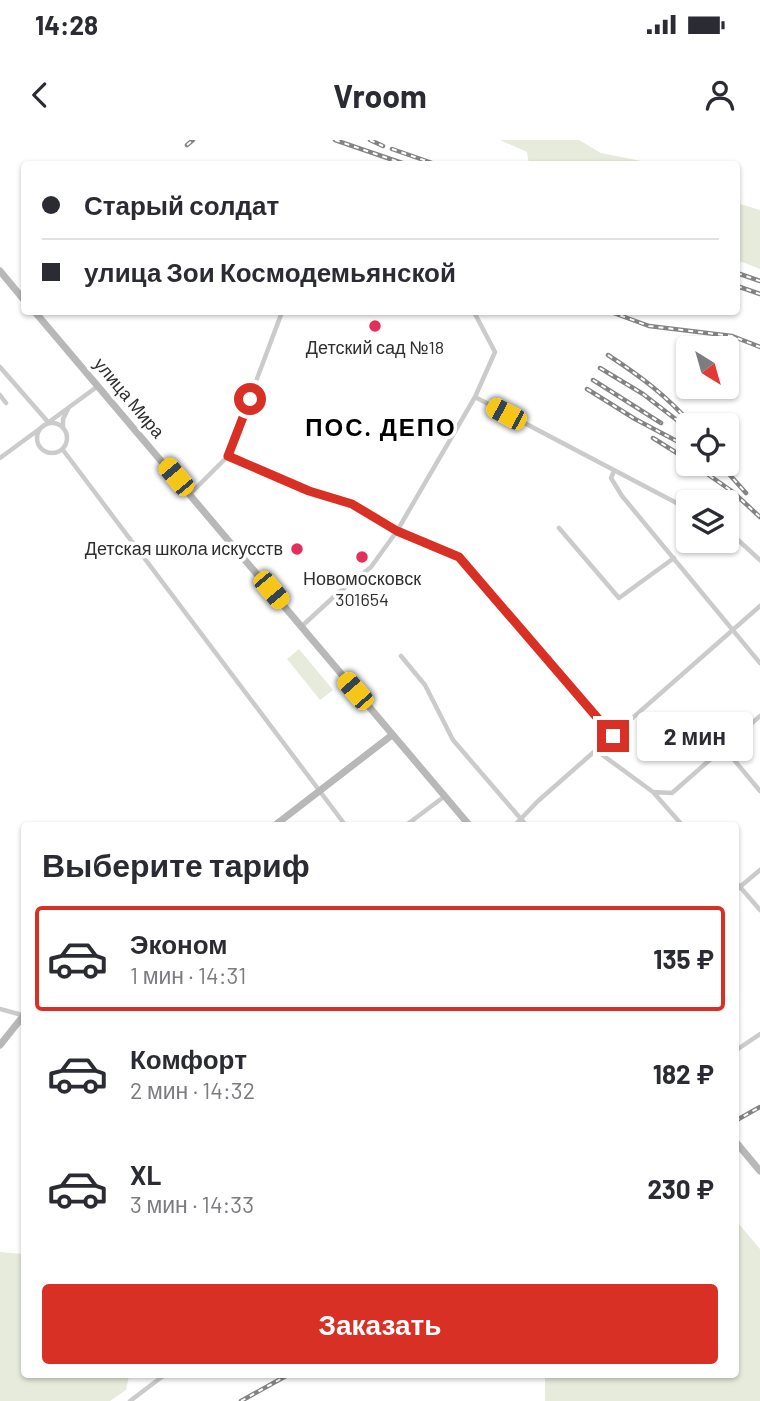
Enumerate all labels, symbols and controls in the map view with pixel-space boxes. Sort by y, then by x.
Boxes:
text: 14:28 [35,9,98,40]
icon: back [21,76,59,114]
text: Vroom [333,76,427,114]
icon: person [701,76,739,114]
text: Старый солдат [84,189,279,220]
text: улица Зои Космодемьянской [84,256,456,287]
marker: Детский сад №18 [367,318,383,334]
place label: Детский сад №18 [306,336,444,358]
north arrow [676,336,738,399]
map controls [676,336,739,553]
street label: улица Мира [90,353,170,443]
route start [234,383,266,415]
car [483,395,530,433]
district label: ПОС. ДЕПО [305,412,457,441]
button: locate [676,413,739,476]
car [155,454,198,500]
button: layers [676,490,739,553]
place label: Детская школа искусств [85,537,283,559]
marker: Детская школа искусств [289,541,305,557]
marker: Новомосковск 301654 [354,549,370,565]
car [250,567,293,613]
place label: Новомосковск 301654 [303,567,421,610]
car [334,668,377,714]
callout: 2 мин [638,712,753,760]
route end [597,720,629,752]
text: 2 мин [664,722,726,750]
text: Выберите тариф [42,845,310,883]
icon: car [46,927,109,990]
text: Эконом [130,928,228,959]
text: 135 ₽ [653,943,714,974]
text: 1 мин · 14:31 [130,961,246,989]
icon: car [46,1042,109,1105]
text: Комфорт [130,1043,247,1074]
text: 182 ₽ [653,1058,714,1089]
text: 2 мин · 14:32 [130,1076,255,1104]
icon: car [46,1157,109,1220]
text: XL [130,1159,161,1190]
text: 230 ₽ [648,1173,714,1204]
text: 3 мин · 14:33 [130,1190,254,1218]
button: Заказать [42,1284,718,1364]

